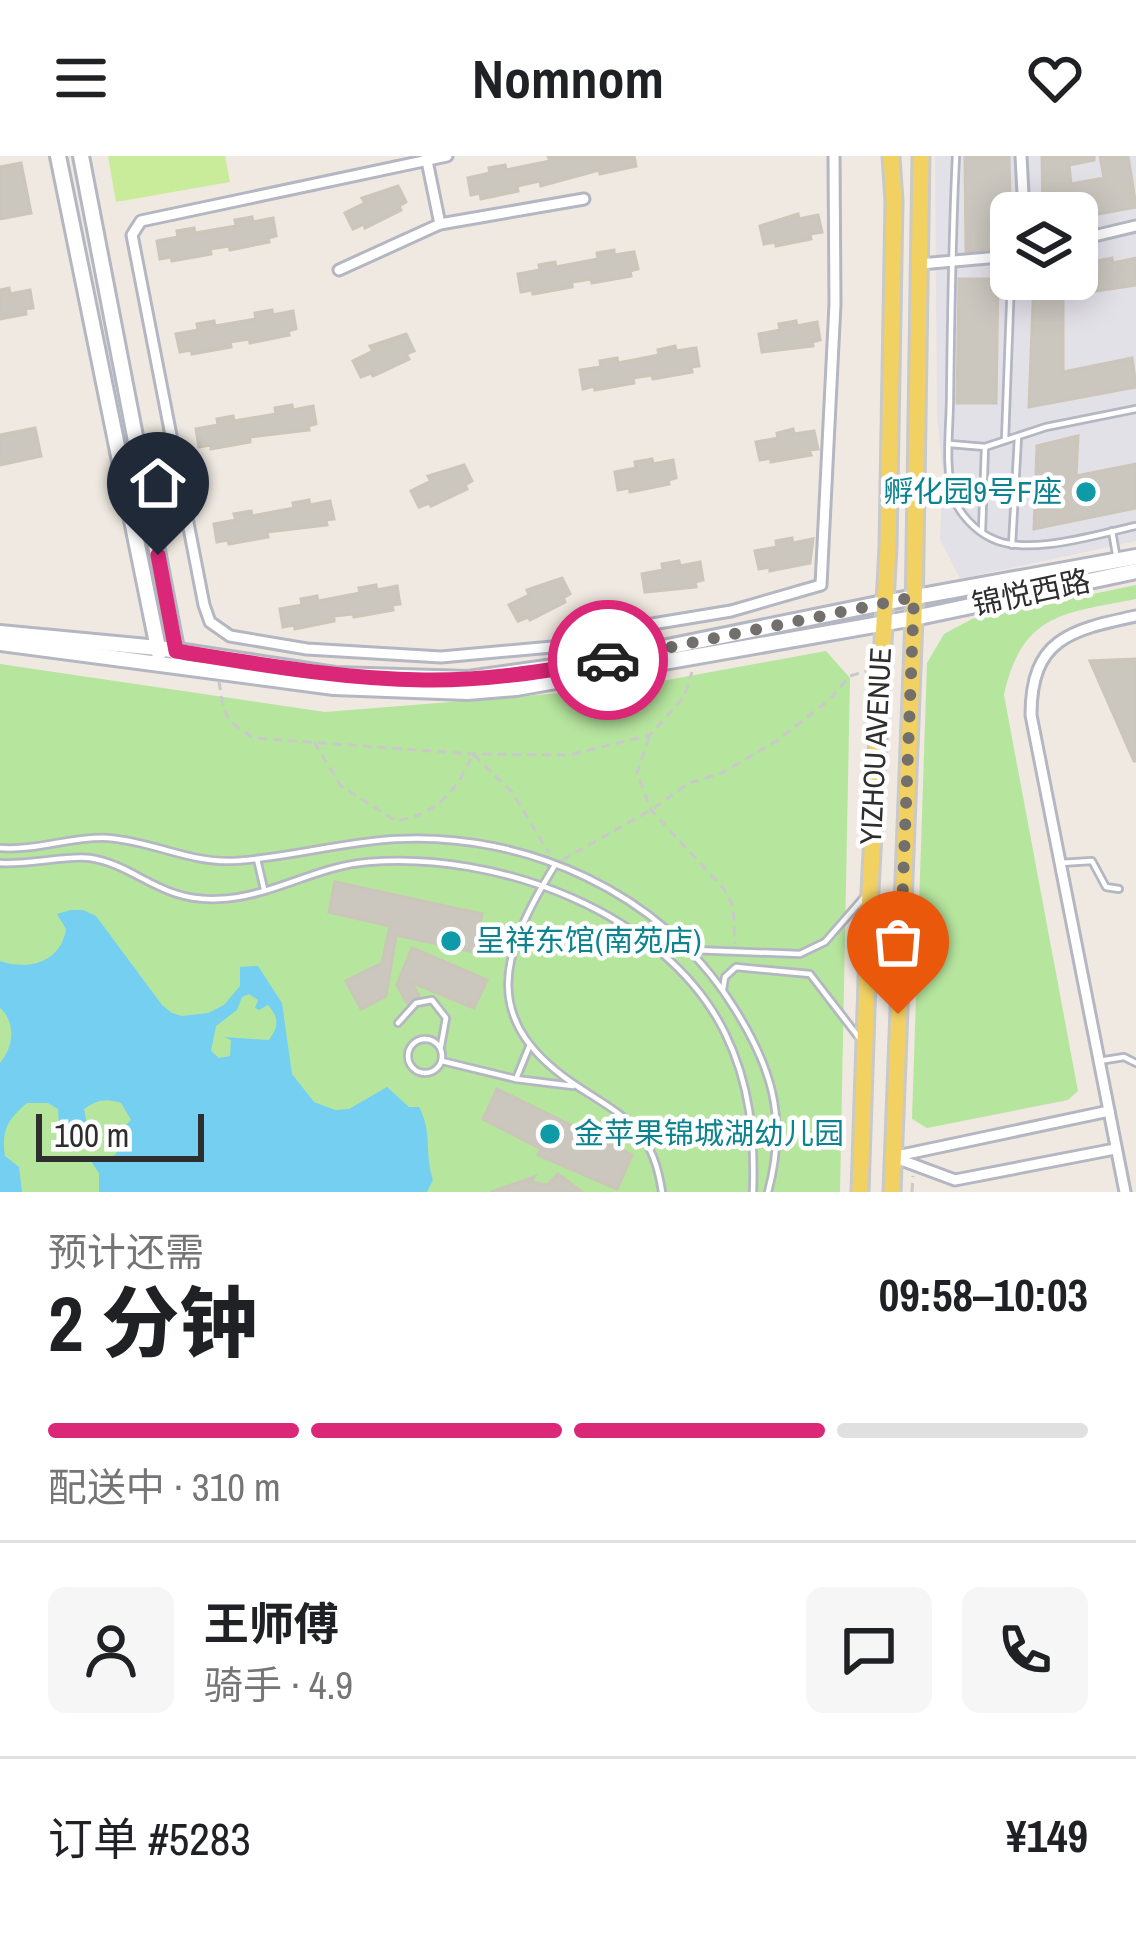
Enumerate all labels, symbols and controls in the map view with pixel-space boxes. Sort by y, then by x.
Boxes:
text: Nomnom [472,42,664,115]
icon: menu [48,45,114,111]
icon: heart [1022,45,1088,111]
map controls [990,192,1098,300]
button: layers [990,192,1098,300]
pin [107,432,209,555]
icon: home [125,450,191,516]
place label: 孵化园9号F座 [883,471,1062,511]
marker: 孵化园9号F座 [1073,479,1099,505]
street label: 锦悦西路 [968,560,1094,624]
courier [548,600,668,720]
icon: car [575,627,641,693]
street label: YIZHOU AVENUE [850,646,900,846]
pin [847,891,949,1014]
icon: bag [865,909,931,975]
place label: 呈祥东馆(南苑店) [475,920,701,960]
marker: 呈祥东馆(南苑店) [438,928,464,954]
scale bar [36,1108,204,1161]
text: 100 m [54,1113,129,1157]
place label: 金苹果锦城湖幼儿园 [574,1113,844,1153]
marker: 金苹果锦城湖幼儿园 [537,1121,563,1147]
text: 预计还需 [48,1226,204,1278]
text: 09:58–10:03 [879,1264,1088,1325]
text: 2 分钟 [48,1270,257,1375]
text: 配送中 · 310 m [48,1461,281,1513]
button: person [48,1587,174,1713]
button: chat [806,1587,932,1713]
button: phone [962,1587,1088,1713]
text: 王师傅 [204,1593,339,1654]
text: 骑手 · 4.9 [204,1659,353,1711]
text: ¥149 [1006,1805,1088,1866]
text: 订单 #5283 [48,1808,251,1869]

